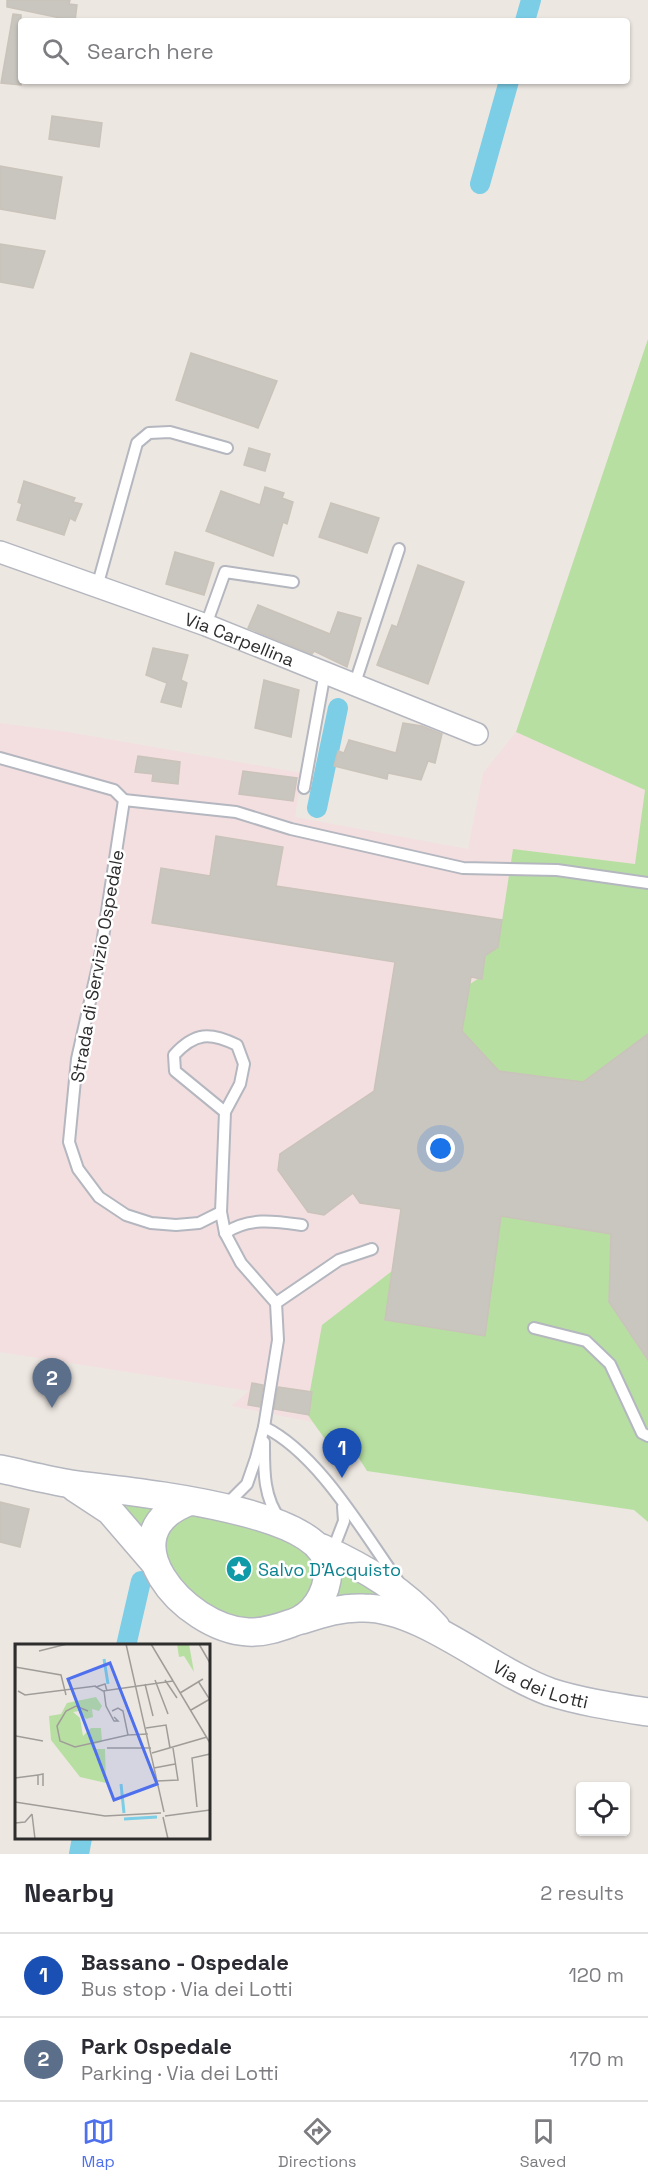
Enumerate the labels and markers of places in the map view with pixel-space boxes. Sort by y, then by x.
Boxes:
pin: 2 [32,1358,72,1408]
pin: 1 [322,1428,362,1478]
place icon: Salvo D'Acquisto [224,1554,254,1584]
place label: Salvo D'Acquisto [258,1558,401,1581]

